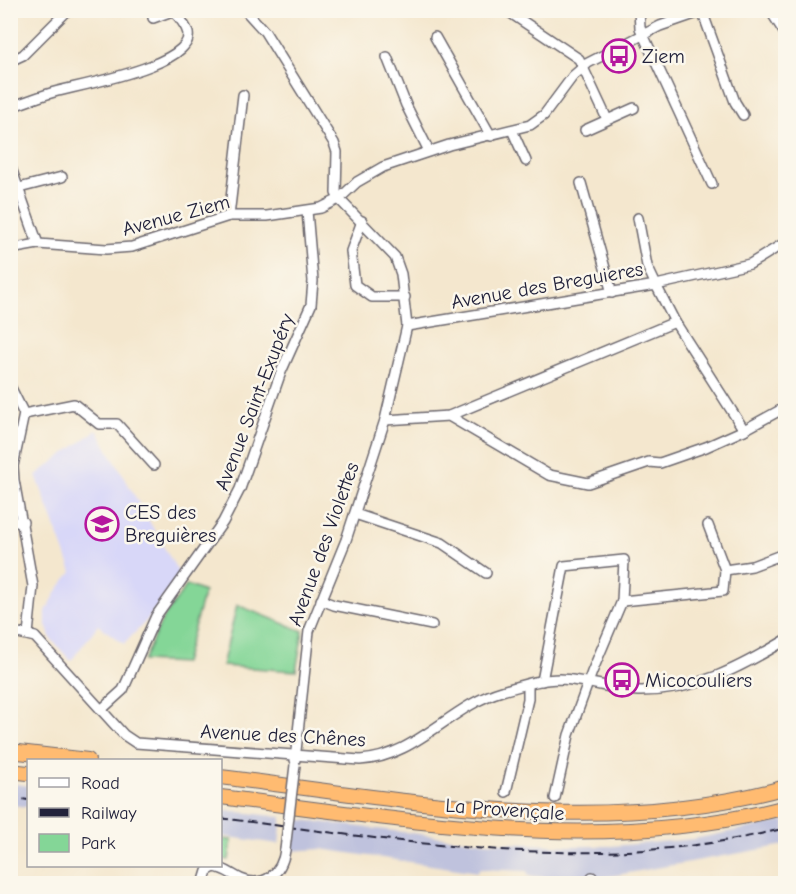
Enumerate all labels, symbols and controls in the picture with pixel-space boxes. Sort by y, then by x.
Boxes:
bus stop icon: Ziem [601,38,637,74]
place label: Ziem [642,45,685,68]
street label: Avenue Ziem [120,190,232,241]
street label: Avenue des Breguieres [449,257,645,314]
street label: Avenue Saint-Exupéry [210,310,299,494]
street label: Avenue des Violettes [283,459,364,629]
place label: CES des Breguières [125,501,216,547]
school or university icon: CES des Breguières [84,506,120,542]
bus stop icon: Micocouliers [604,662,640,698]
place label: Micocouliers [645,669,752,692]
street label: Avenue des Chênes [200,720,366,751]
legend [27,759,222,867]
text: Road [81,773,120,794]
street label: La Provençale [445,794,565,825]
text: Railway [81,803,138,824]
text: Park [81,833,116,854]

